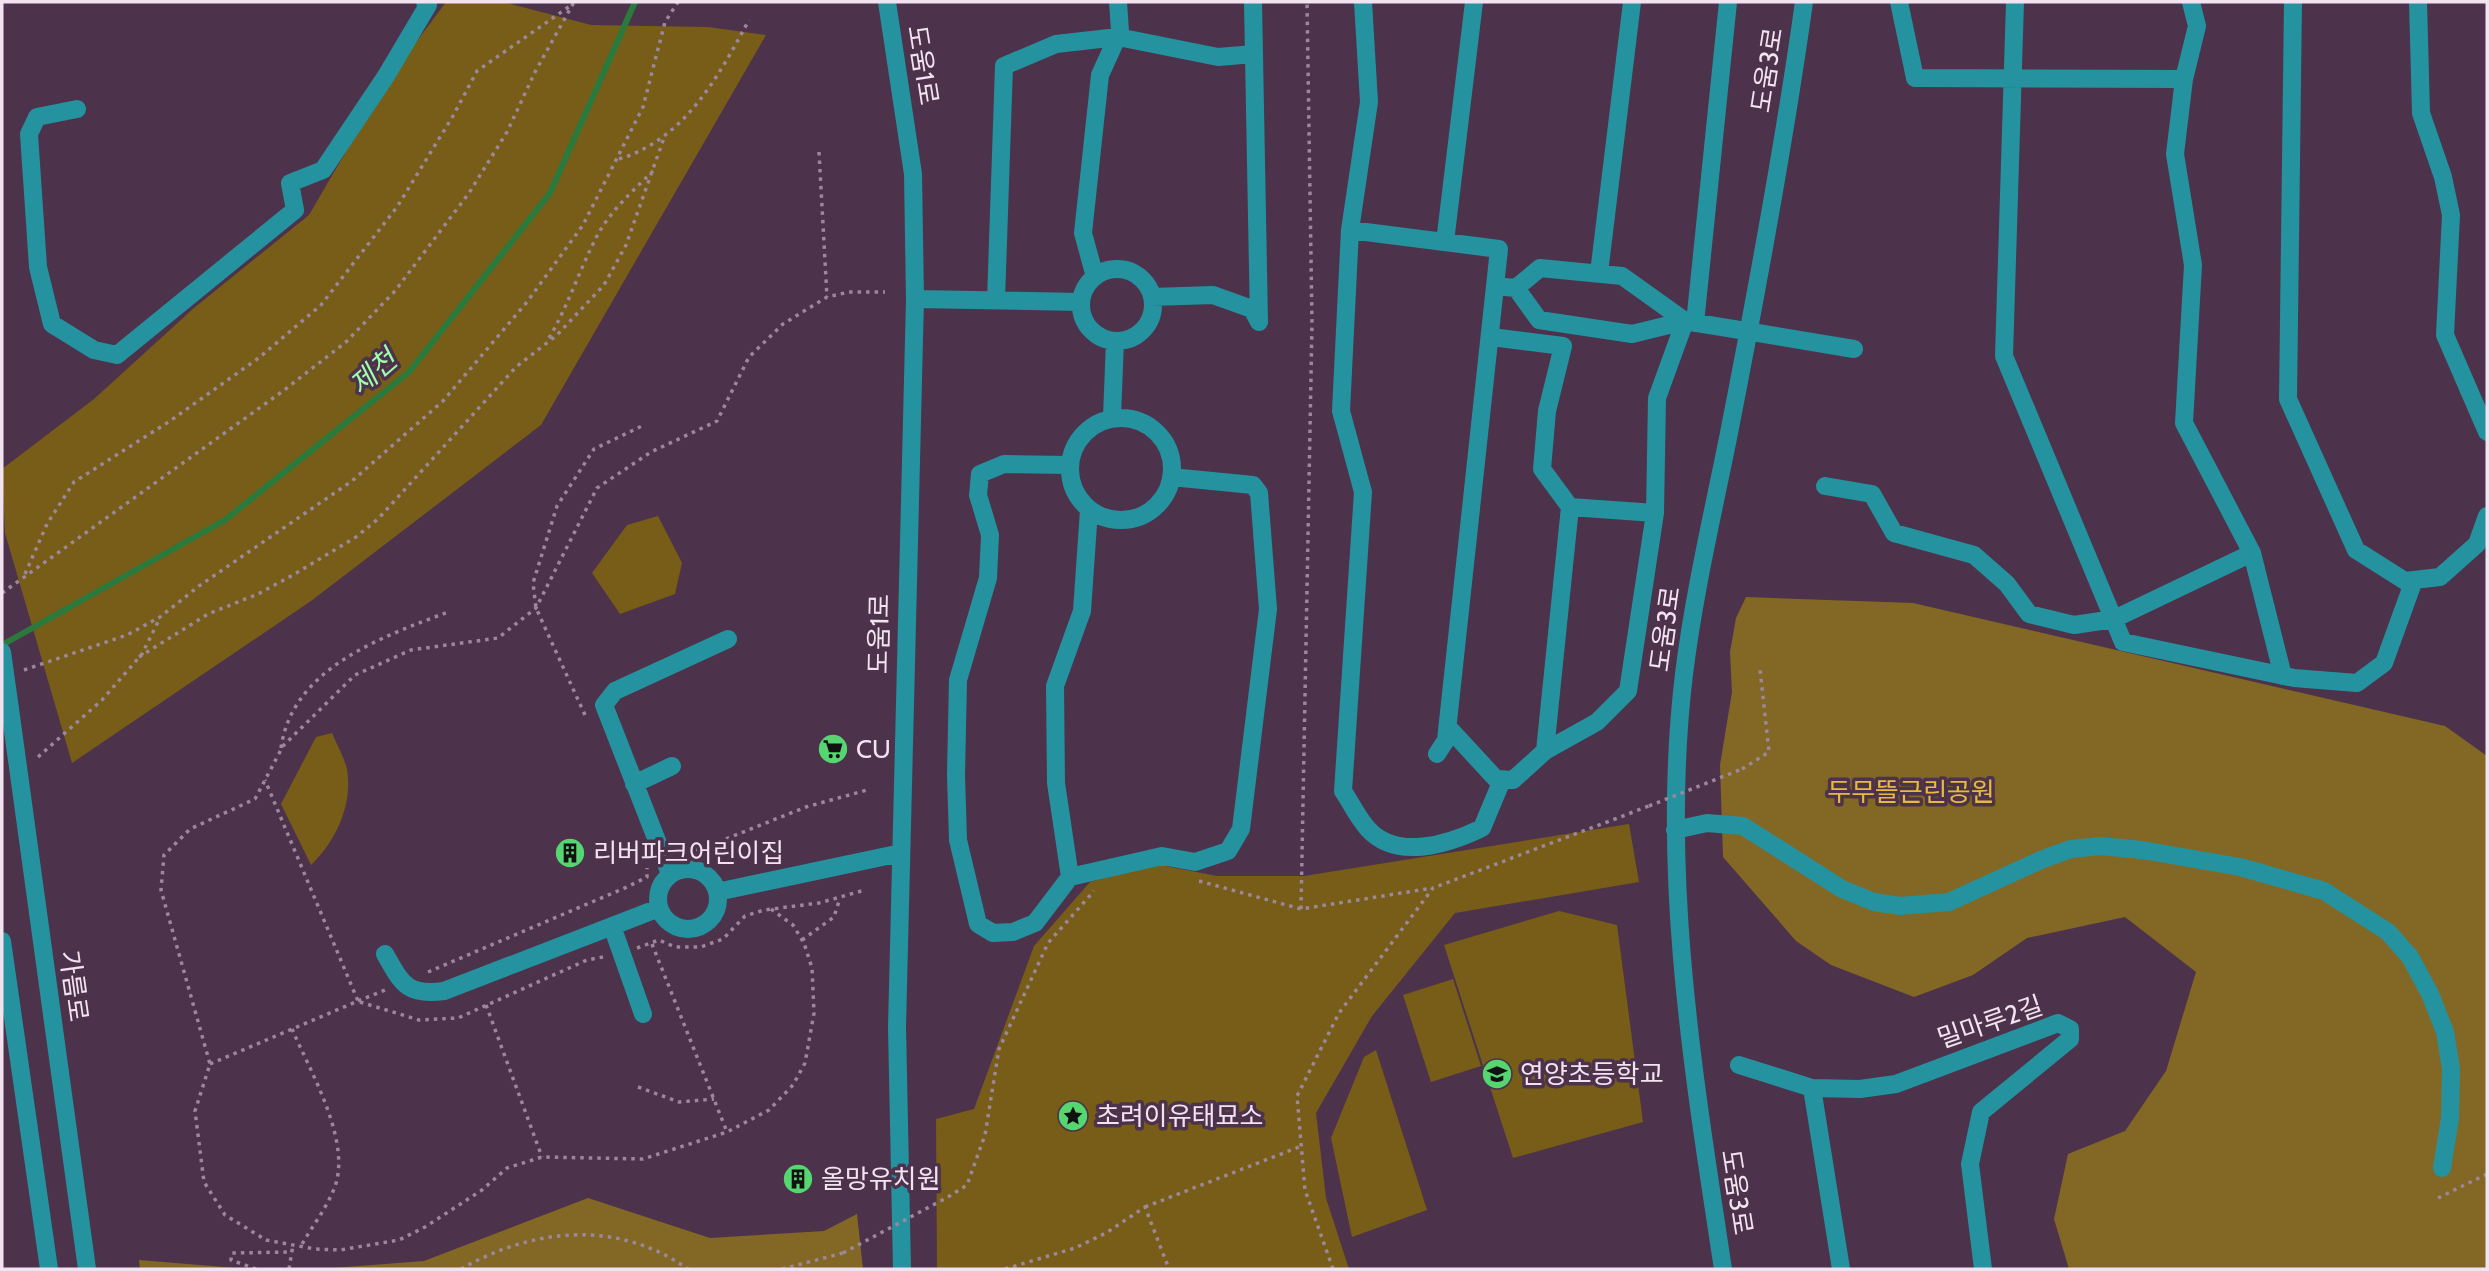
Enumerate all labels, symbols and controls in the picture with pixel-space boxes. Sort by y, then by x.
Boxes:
street label: 도움1로 [901,23,945,107]
street label: 도움3로 [1744,25,1790,115]
water label: 제천 [342,340,406,402]
street label: 도움3로 [1643,584,1687,674]
street label: 도움1로 [862,594,896,674]
supermarket icon: CU [816,732,850,766]
place label: CU [856,733,891,765]
park label: 두무뜰근린공원 [1827,776,1995,808]
building icon: 리버파크어린이집 [553,836,587,870]
place label: 리버파크어린이집 [593,837,784,869]
street label: 가름로 [53,948,95,1024]
street label: 밀마루2길 [1933,989,2047,1055]
school or university icon: 연양초등학교 [1480,1057,1514,1091]
place label: 연양초등학교 [1520,1058,1664,1090]
place icon: 초려이유태묘소 [1056,1099,1090,1133]
place label: 초려이유태묘소 [1096,1100,1263,1132]
street label: 도움3로 [1714,1147,1760,1237]
building icon: 올망유치원 [781,1162,815,1196]
place label: 올망유치원 [821,1163,941,1195]

